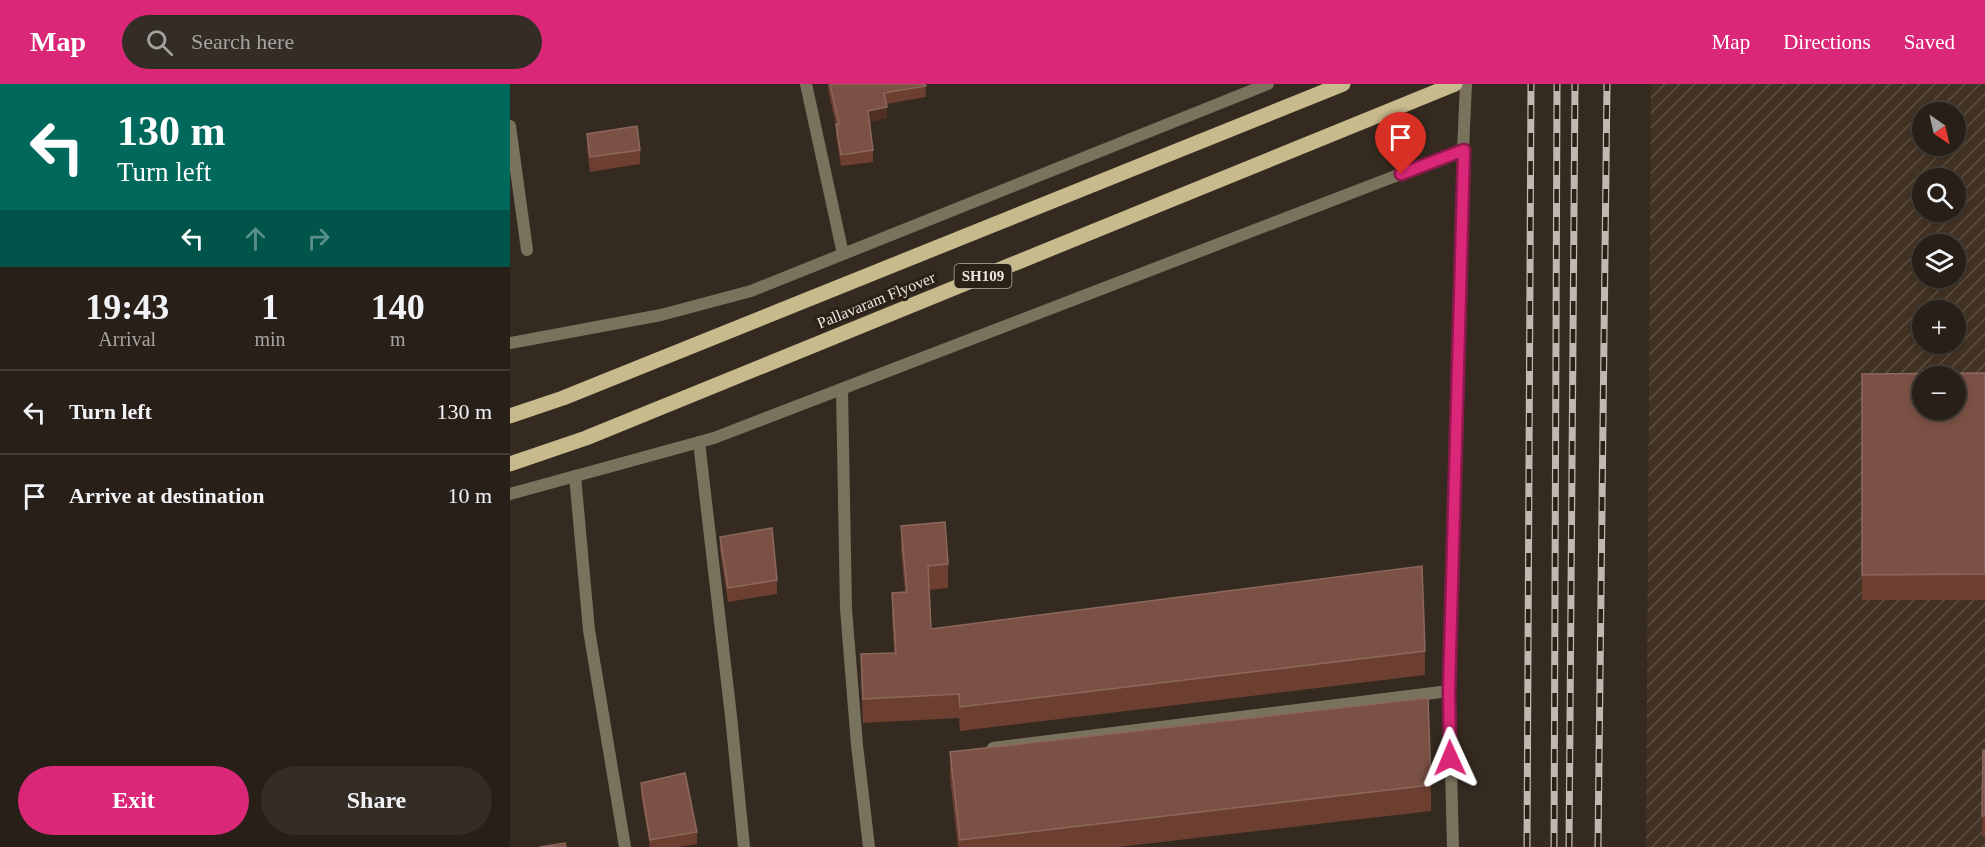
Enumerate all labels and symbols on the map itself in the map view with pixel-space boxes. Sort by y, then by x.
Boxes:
north arrow [1912,102,1966,156]
pin [1375,112,1426,174]
road number: SH109 [954,264,1012,288]
street label: Pallavaram Flyover [815,268,938,332]
position arrow [1418,726,1482,790]

